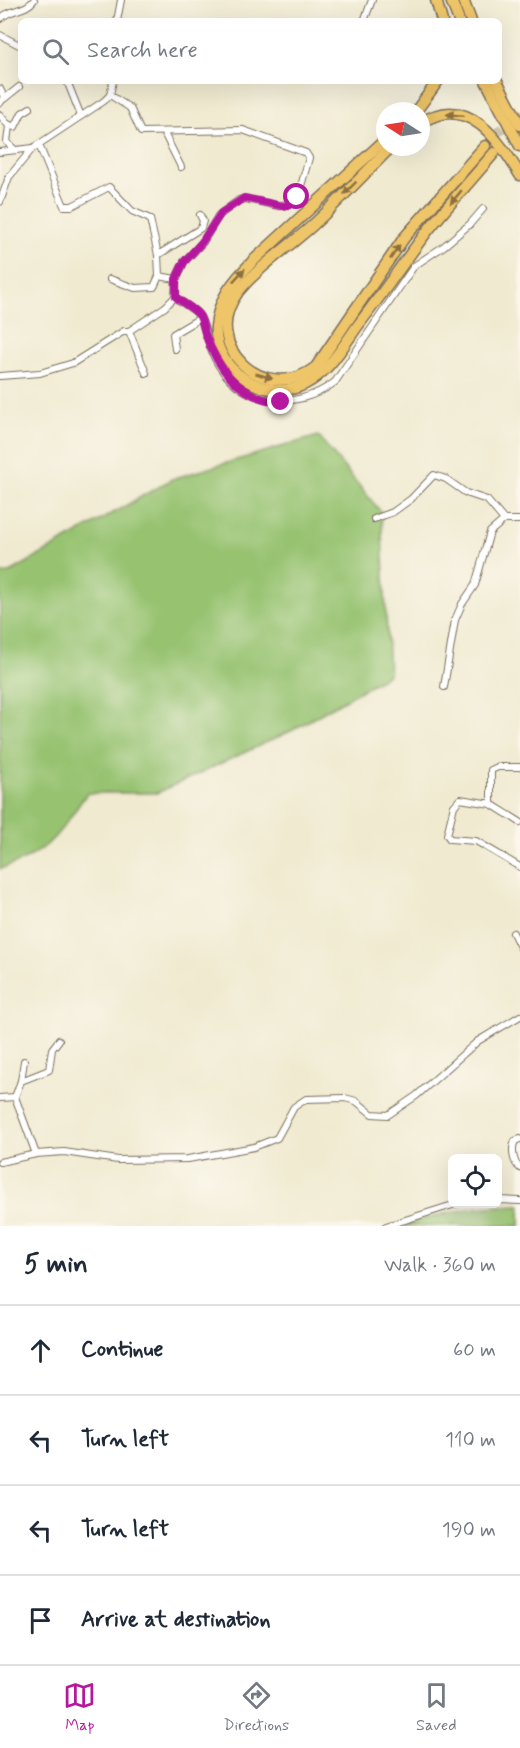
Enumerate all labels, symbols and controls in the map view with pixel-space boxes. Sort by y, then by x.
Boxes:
search box [18,18,502,84]
icon: search [39,35,72,68]
text: Search here [87,37,198,65]
north arrow [376,102,430,156]
one-way arrow [445,110,464,120]
one-way arrow [343,181,357,196]
route start [283,183,309,209]
one-way arrow [450,189,463,204]
one-way arrow [389,244,400,260]
one-way arrow [232,268,246,282]
one-way arrow [255,372,273,381]
route end [267,388,293,414]
map controls [448,1154,502,1208]
button: locate [448,1154,502,1208]
text: 5 min [24,1248,88,1282]
text: Walk · 360 m [384,1252,496,1279]
icon: ahead [24,1334,57,1367]
text: Continue [81,1336,163,1364]
text: 60 m [453,1337,496,1364]
icon: left [24,1424,57,1457]
text: Turn left [81,1426,169,1454]
text: 110 m [445,1427,496,1454]
icon: left [24,1514,57,1547]
text: Turn left [81,1516,169,1544]
text: 190 m [442,1517,496,1544]
icon: arrive [24,1604,57,1637]
text: Arrive at destination [81,1606,271,1634]
tab: Map [63,1679,96,1736]
tab: Directions [223,1679,289,1736]
tab: Saved [416,1679,457,1736]

